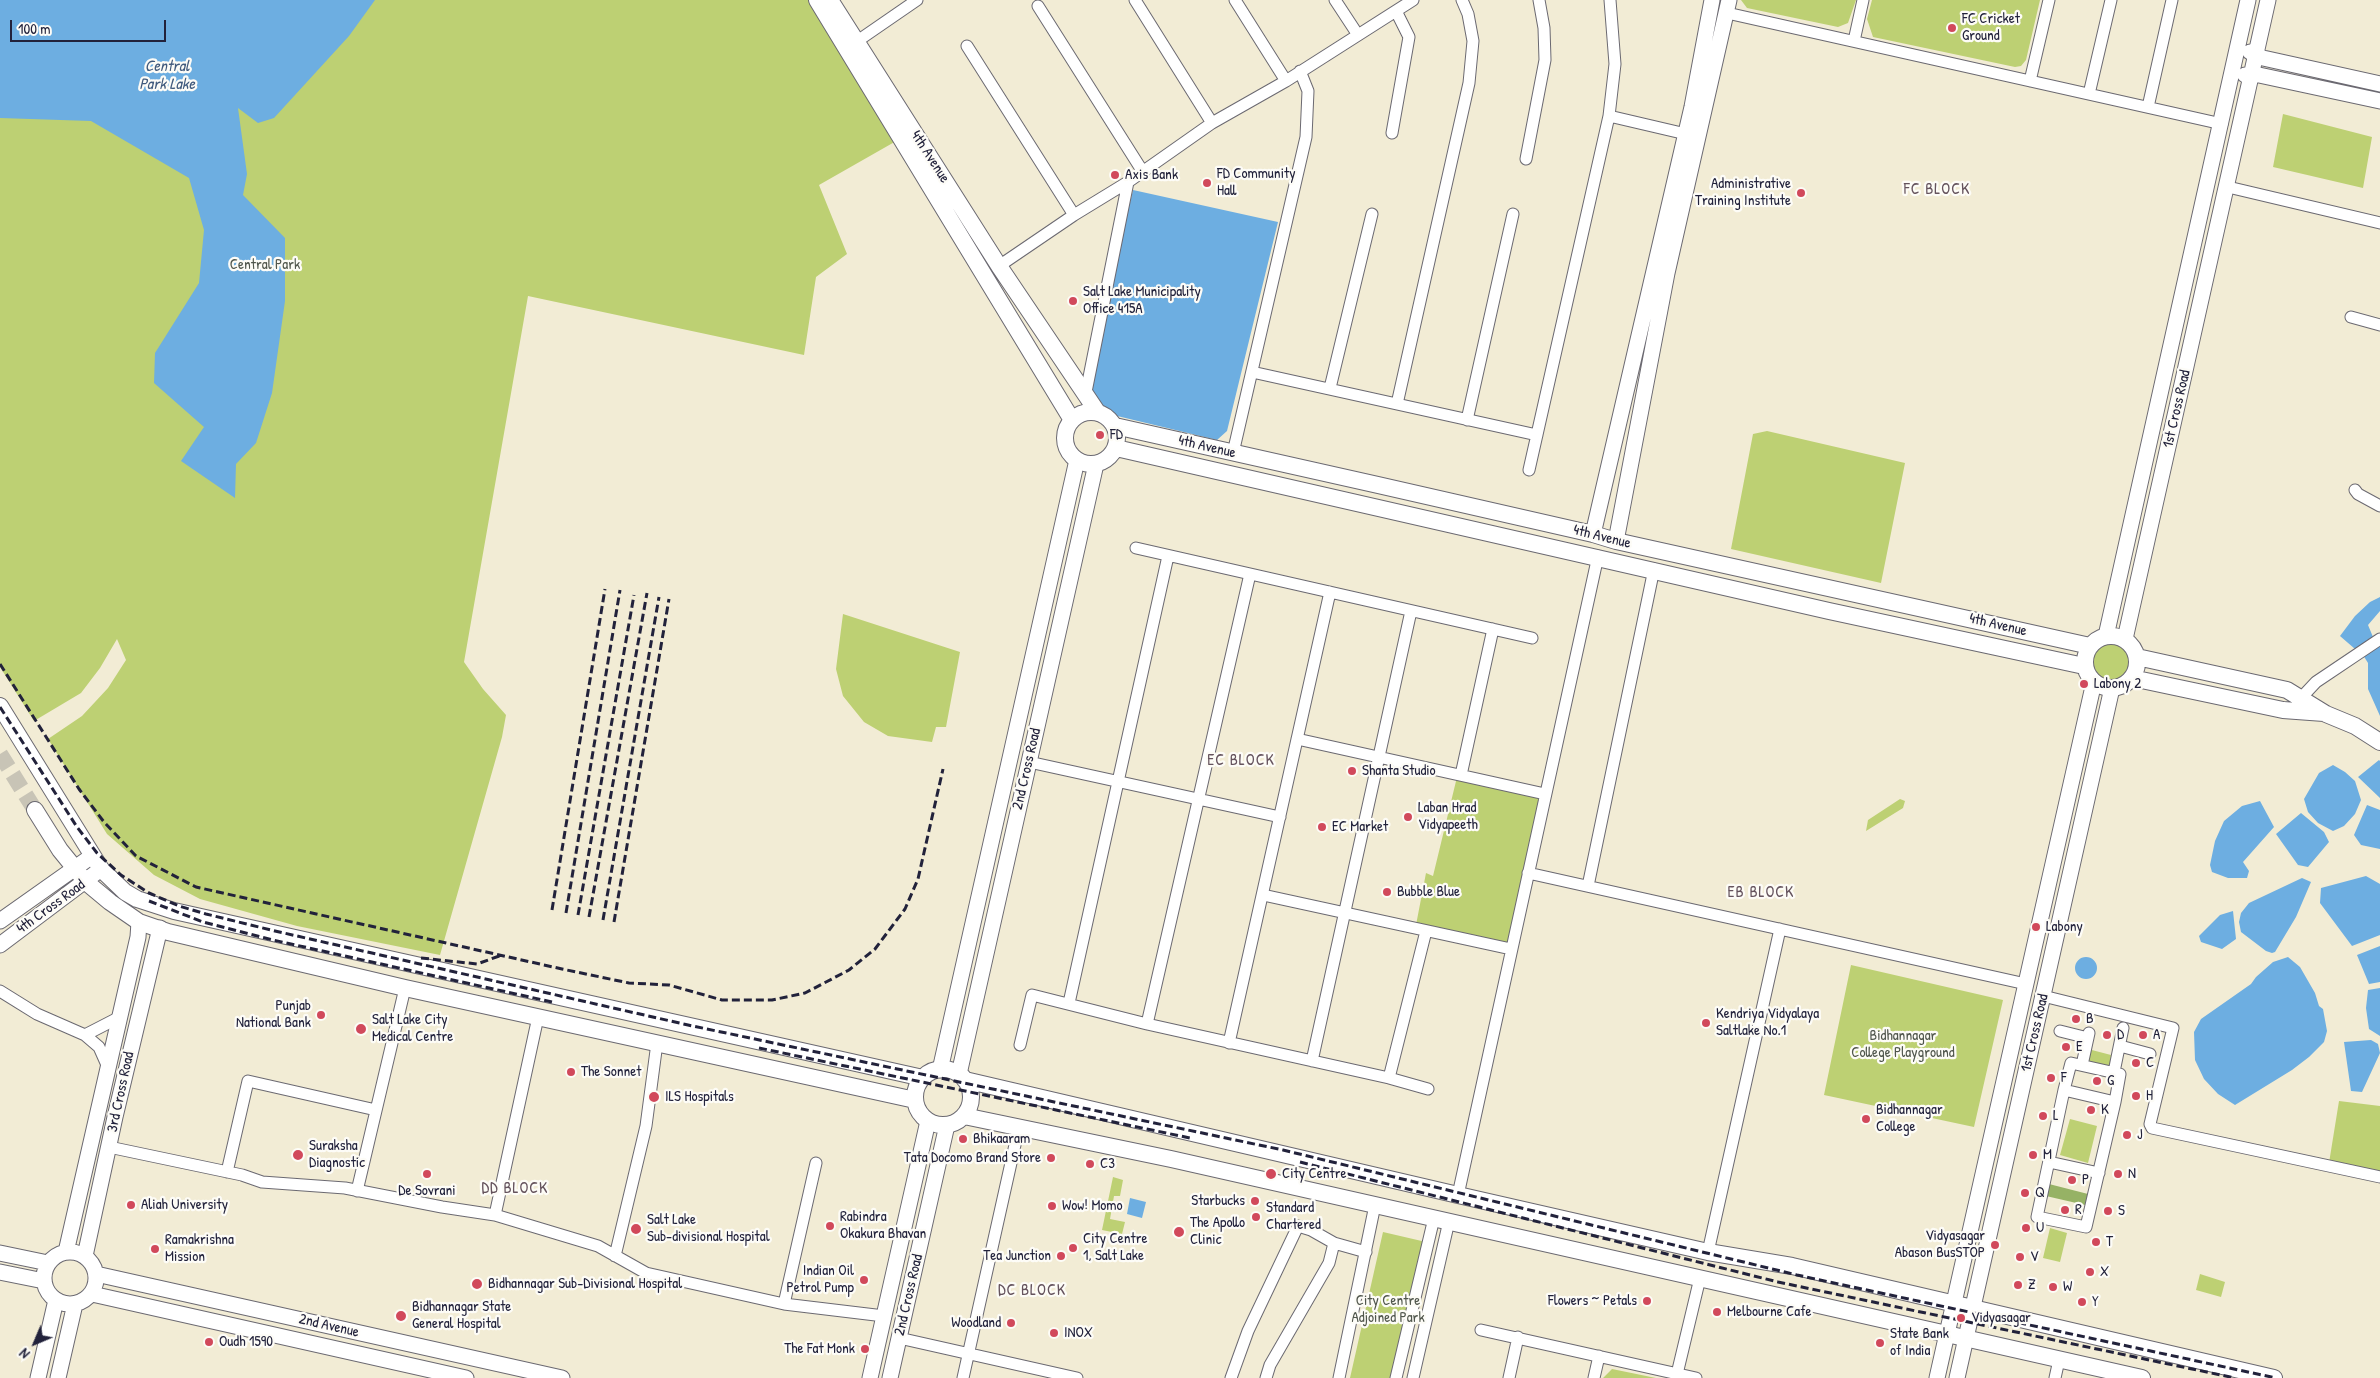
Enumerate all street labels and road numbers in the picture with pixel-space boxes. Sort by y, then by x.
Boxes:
street label: 4th Avenue [907,128,953,186]
street label: 1st Cross Road [2159,368,2195,450]
street label: 4th Avenue [1176,432,1238,462]
street label: 4th Avenue [1571,521,1633,553]
street label: 4th Avenue [1967,610,2029,640]
street label: 2nd Cross Road [1009,727,1045,811]
street label: 4th Cross Road [13,876,89,938]
street label: 1st Cross Road [2017,992,2053,1074]
street label: 3rd Cross Road [104,1050,138,1134]
street label: 2nd Cross Road [891,1253,927,1337]
street label: 2nd Avenue [297,1310,361,1342]

